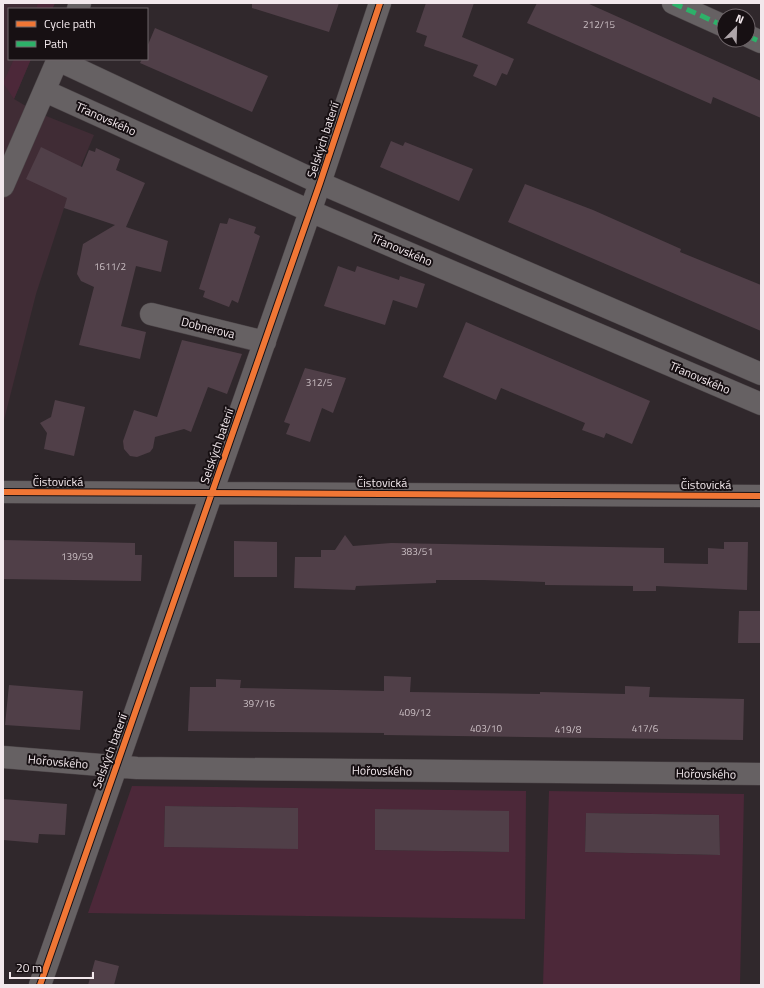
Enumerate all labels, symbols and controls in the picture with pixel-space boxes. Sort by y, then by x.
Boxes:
legend [8,8,148,60]
north arrow [716,8,756,48]
text: N [733,10,747,28]
text: Cycle path [44,14,96,33]
house number: 212/15 [583,17,615,32]
text: Path [44,34,68,53]
street label: Třanovského [73,97,139,140]
street label: Selských baterií [301,98,344,180]
street label: Třanovského [369,228,435,271]
house number: 1611/2 [94,259,126,274]
street label: Dobnerova [179,312,237,343]
street label: Třanovského [667,356,733,399]
house number: 312/5 [306,375,333,390]
street label: Selských baterií [195,404,239,486]
street label: Čistovická [33,472,83,491]
street label: Čistovická [357,473,407,492]
street label: Čistovická [681,475,731,494]
house number: 383/51 [401,544,433,559]
house number: 139/59 [61,549,93,564]
house number: 397/16 [243,696,275,711]
house number: 409/12 [399,705,431,720]
street label: Selských baterií [87,709,132,791]
house number: 403/10 [470,721,502,736]
house number: 417/6 [632,721,659,736]
house number: 419/8 [555,722,582,737]
street label: Hořovského [27,749,89,774]
street label: Hořovského [352,760,412,781]
street label: Hořovského [676,763,736,784]
scale bar [10,954,93,980]
text: 20 m [16,958,42,977]

